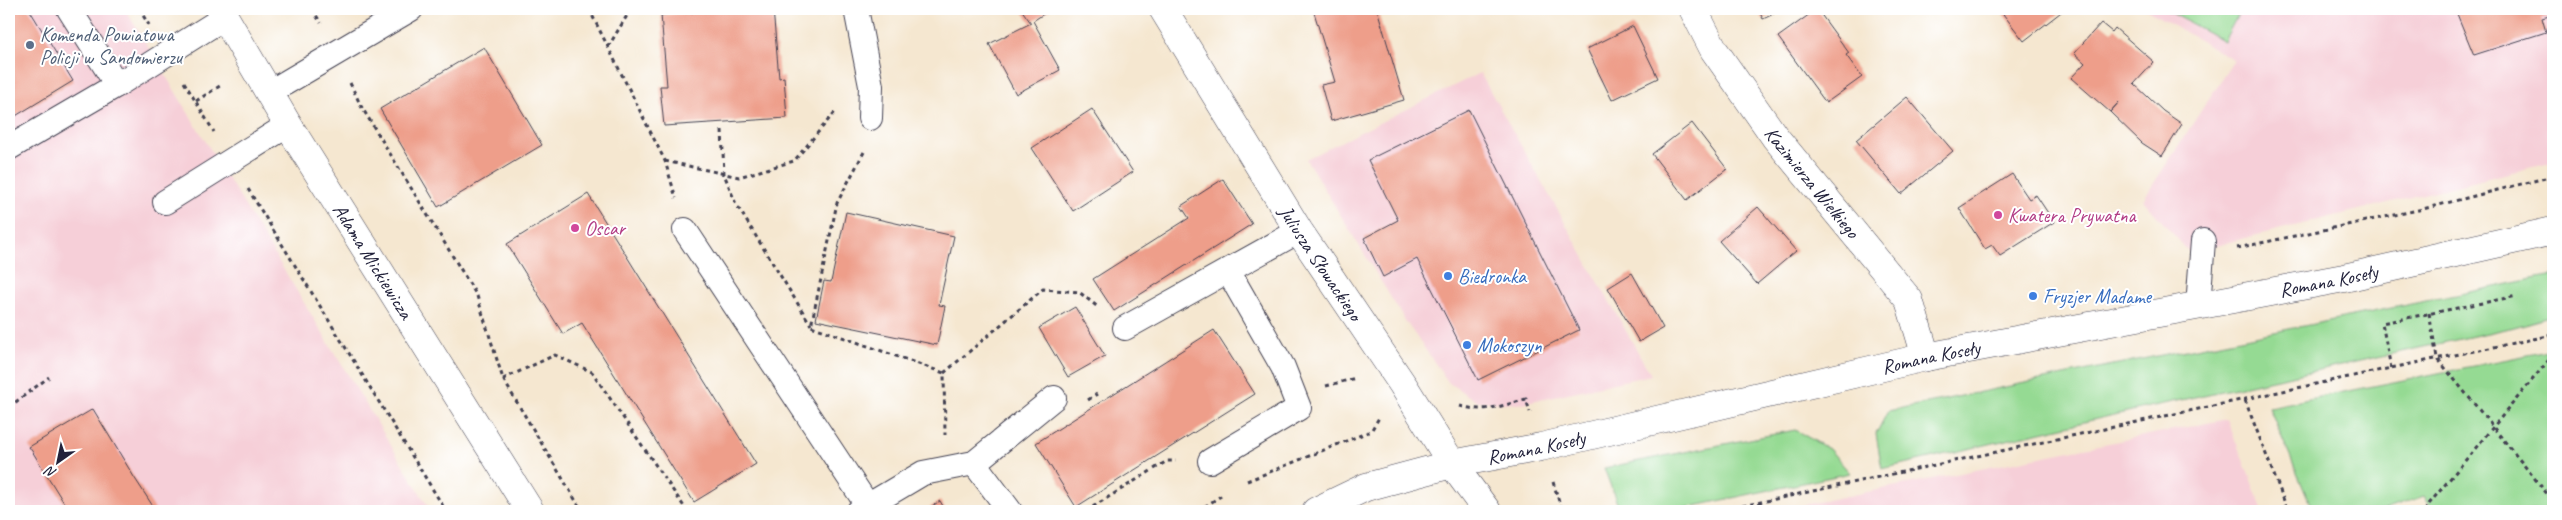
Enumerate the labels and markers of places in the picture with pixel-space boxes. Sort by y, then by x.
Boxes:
place label: Komenda Powiatowa Policji w Sandomierzu [40,22,184,70]
marker: Komenda Powiatowa Policji w Sandomierzu [24,39,36,51]
place label: Kwatera Prywatna [2008,203,2138,228]
marker: Kwatera Prywatna [1992,209,2004,221]
place label: Oscar [585,216,627,241]
marker: Oscar [569,222,581,234]
place label: Biedronka [1458,264,1527,289]
marker: Biedronka [1442,270,1454,282]
place label: Fryzjer Madame [2043,284,2153,309]
marker: Fryzjer Madame [2027,290,2039,302]
place label: Mokoszyn [1477,333,1543,358]
marker: Mokoszyn [1461,339,1473,351]

